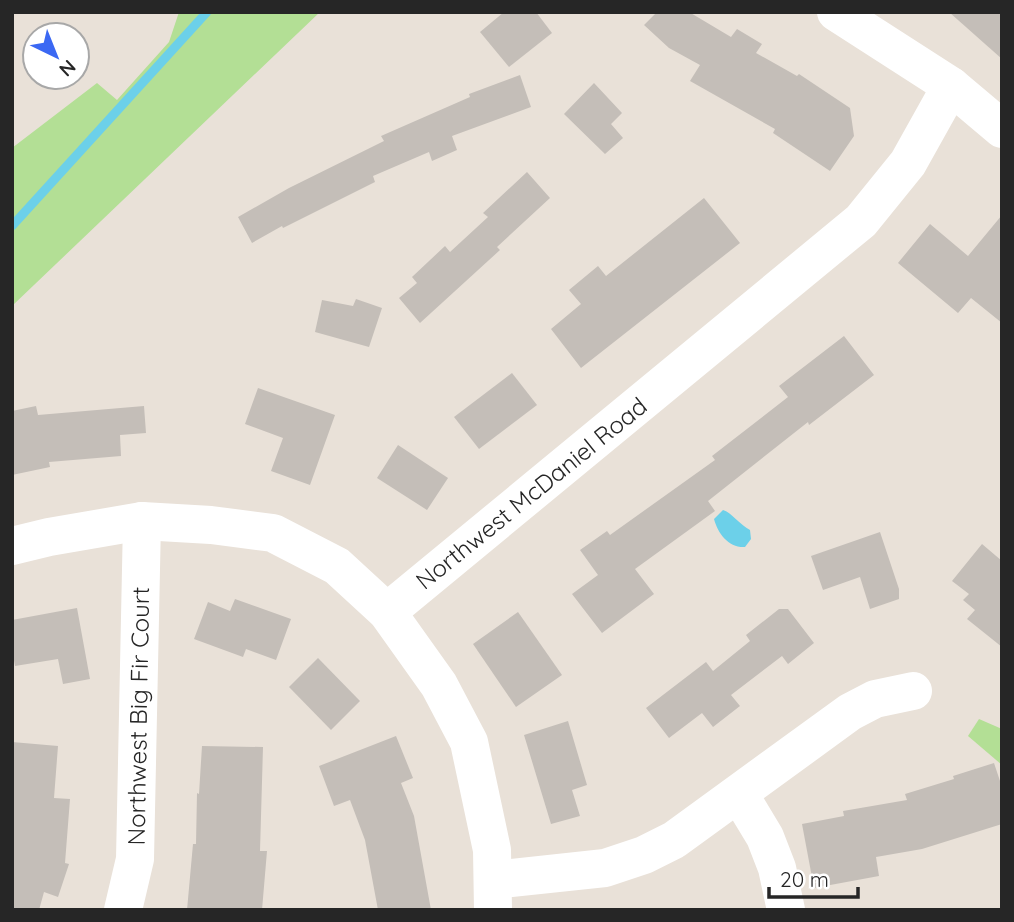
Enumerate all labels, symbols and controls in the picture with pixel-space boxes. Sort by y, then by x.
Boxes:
north arrow [21,21,91,91]
text: N [54,55,81,82]
street label: Northwest McDaniel Road [409,390,653,596]
street label: Northwest Big Fir Court [121,586,155,846]
scale bar [769,856,858,900]
text: 20 m [780,866,829,892]

